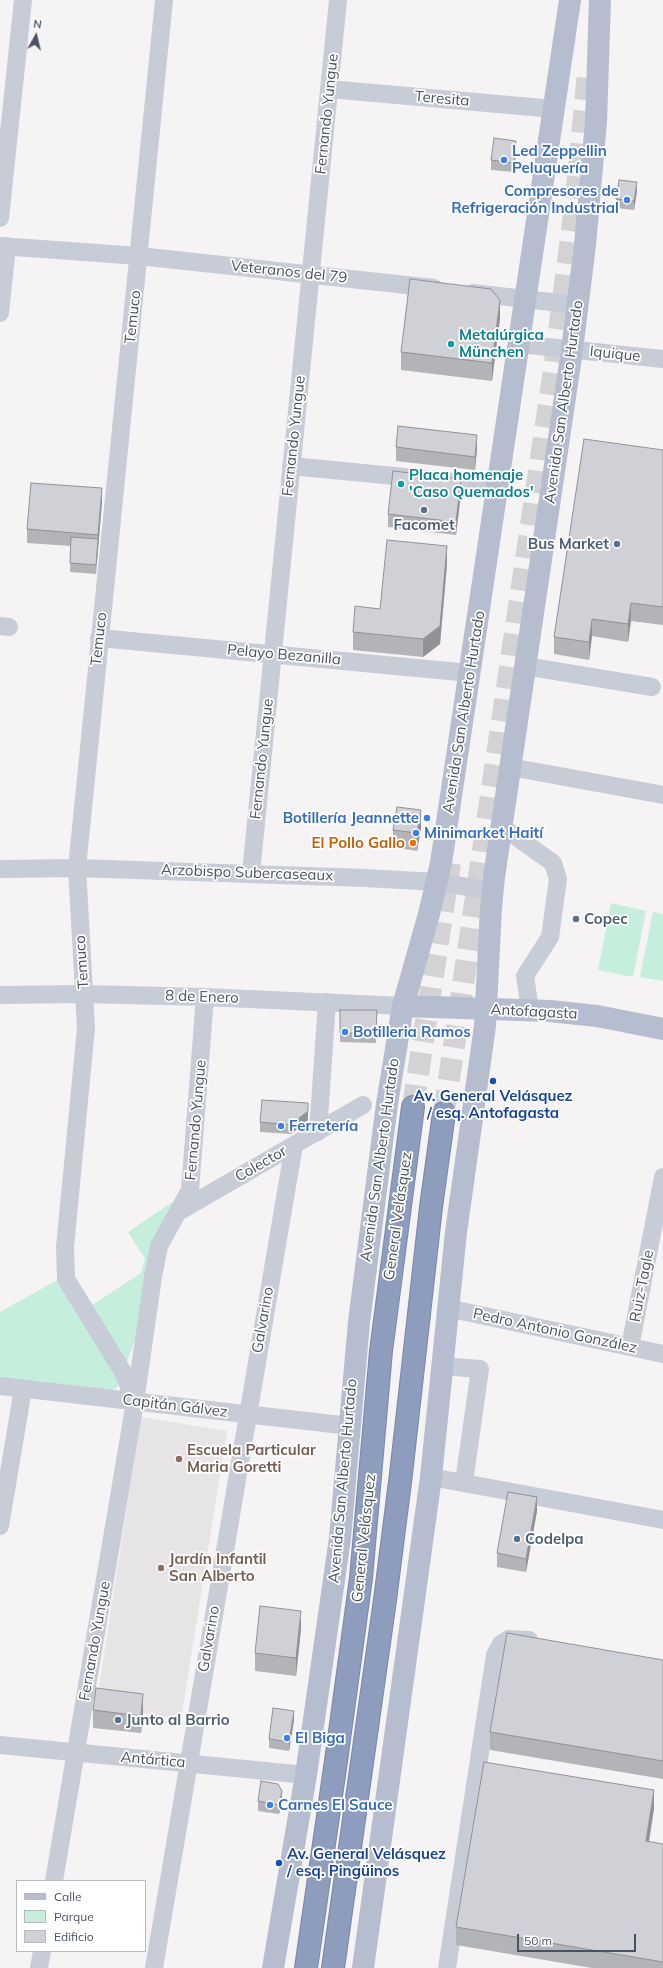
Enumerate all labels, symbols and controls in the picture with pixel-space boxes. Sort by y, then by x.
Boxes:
north arrow [16,16,56,56]
text: N [33,17,43,32]
street label: Fernando Yungue [312,53,342,175]
street label: Teresita [414,88,470,110]
place label: Led Zeppellin Peluquería [512,142,607,177]
marker: Led Zeppellin Peluquería [499,155,509,165]
place label: Compresores de Refrigeración Industrial [451,182,619,217]
marker: Compresores de Refrigeración Industrial [622,195,632,205]
street label: Veteranos del 79 [230,257,348,287]
street label: Temuco [121,289,145,345]
street label: Avenida San Alberto Hurtado [541,299,587,505]
place label: Metalúrgica München [459,326,544,361]
marker: Metalúrgica München [446,339,456,349]
street label: Iquique [589,342,641,366]
street label: Fernando Yungue [279,375,309,497]
place label: Placa homenaje 'Caso Quemados' [409,466,534,501]
marker: Placa homenaje 'Caso Quemados' [396,479,406,489]
marker: Facomet [419,505,429,515]
place label: Facomet [393,516,455,534]
place label: Bus Market [528,535,609,553]
marker: Bus Market [612,539,622,549]
street label: Avenida San Alberto Hurtado [439,609,489,815]
street label: Temuco [87,611,111,667]
street label: Pelayo Bezanilla [226,641,342,669]
street label: Fernando Yungue [247,698,277,820]
place label: Botillería Jeannette [283,809,419,827]
marker: Botillería Jeannette [422,813,432,823]
place label: Minimarket Haití [424,824,543,842]
marker: Minimarket Haití [411,828,421,838]
place label: El Pollo Gallo [312,834,405,852]
marker: El Pollo Gallo [408,838,418,848]
street label: Arzobispo Subercaseaux [161,861,333,885]
place label: Copec [584,910,628,928]
marker: Copec [571,914,581,924]
street label: Temuco [71,935,93,989]
street label: 8 de Enero [165,987,239,1007]
street label: Antofagasta [490,1001,578,1023]
place label: Botilleria Ramos [353,1023,471,1041]
marker: Botilleria Ramos [340,1027,350,1037]
street label: Avenida San Alberto Hurtado [357,1057,403,1263]
street label: Fernando Yungue [182,1059,210,1181]
marker: Av. General Velásquez / esq. Antofagasta [488,1076,498,1086]
place label: Av. General Velásquez / esq. Antofagasta [414,1087,572,1122]
place label: Ferretería [289,1117,358,1135]
marker: Ferretería [276,1121,286,1131]
street label: Colector [232,1142,290,1186]
street label: General Velásquez [380,1151,416,1281]
street label: Ruiz-Tagle [626,1248,658,1324]
street label: Galvarino [248,1286,278,1354]
street label: Pedro Antonio González [471,1305,639,1357]
street label: Avenida San Alberto Hurtado [325,1378,361,1584]
street label: Capitán Gálvez [121,1391,229,1421]
place label: Escuela Particular Maria Goretti [187,1441,316,1476]
marker: Escuela Particular Maria Goretti [174,1454,184,1464]
street label: General Velásquez [348,1473,380,1603]
place label: Codelpa [525,1530,584,1548]
marker: Codelpa [512,1534,522,1544]
place label: Jardín Infantil San Alberto [169,1550,266,1585]
marker: Jardín Infantil San Alberto [156,1563,166,1573]
street label: Fernando Yungue [76,1580,114,1702]
street label: Galvarino [194,1605,224,1673]
place label: Junto al Barrio [126,1711,230,1729]
marker: Junto al Barrio [113,1715,123,1725]
place label: El Biga [295,1729,345,1747]
marker: El Biga [282,1733,292,1743]
street label: Antártica [120,1748,186,1772]
place label: Carnes El Sauce [278,1796,393,1814]
marker: Carnes El Sauce [265,1800,275,1810]
place label: Av. General Velásquez / esq. Pingüinos [287,1845,446,1880]
marker: Av. General Velásquez / esq. Pingüinos [274,1858,284,1868]
legend [16,1880,146,1952]
text: Calle [54,1889,81,1904]
text: Parque [54,1909,94,1924]
scale bar [519,1926,638,1952]
text: Edificio [54,1929,94,1944]
text: 50 m [524,1933,552,1948]

